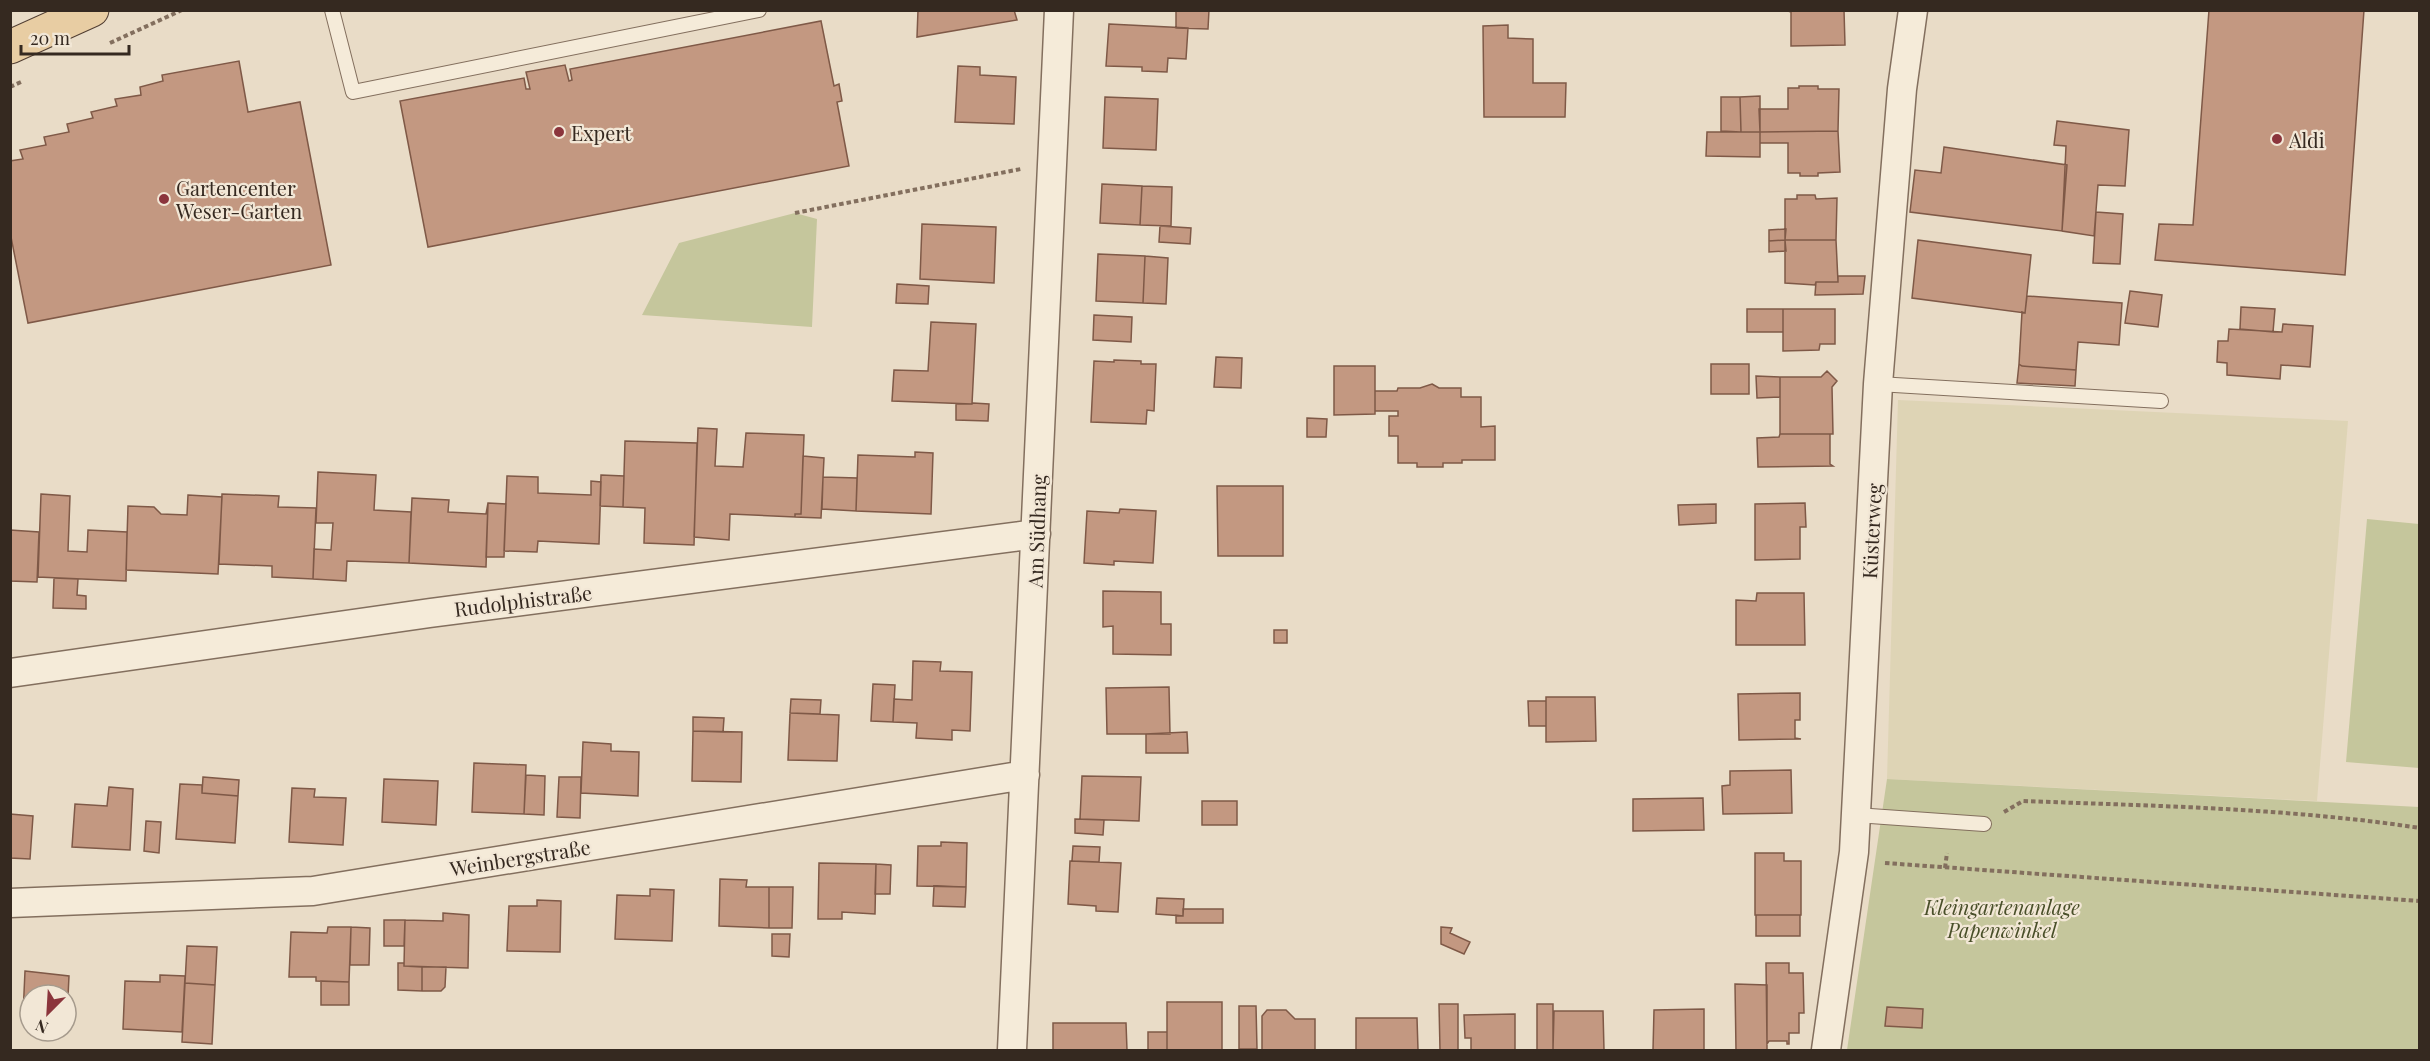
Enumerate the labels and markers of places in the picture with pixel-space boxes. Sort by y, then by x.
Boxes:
place label: Expert [571,119,632,146]
marker: Expert [552,125,566,139]
place label: Aldi [2288,126,2325,153]
marker: Aldi [2270,132,2284,146]
place label: Gartencenter Weser-Garten [175,174,302,224]
marker: Gartencenter Weser-Garten [157,192,171,206]

